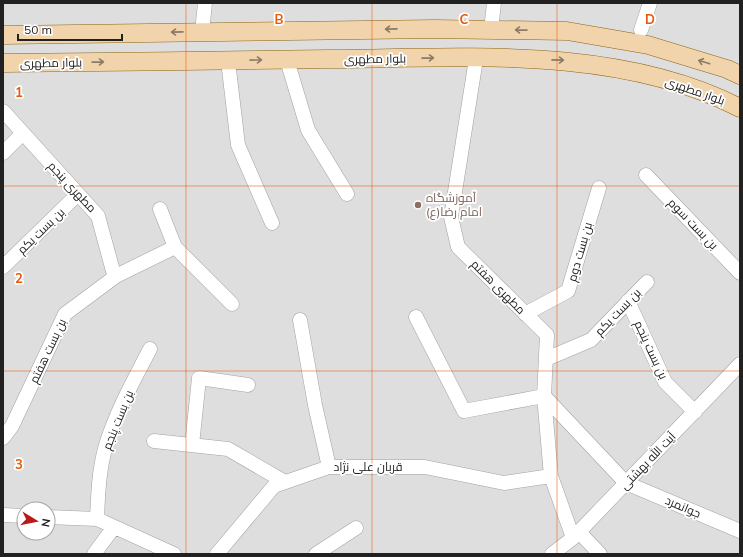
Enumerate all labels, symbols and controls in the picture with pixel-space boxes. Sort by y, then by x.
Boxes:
text: B [275,11,284,27]
text: C [460,11,469,27]
text: D [645,11,655,27]
scale bar [18,16,122,42]
text: 50 m [24,22,52,37]
one-way arrow [385,26,398,33]
one-way arrow [515,26,528,34]
one-way arrow [171,29,184,36]
street label: بلوار مطهری [344,50,406,67]
street label: بلوار مطهری [20,54,82,71]
one-way arrow [421,54,434,62]
one-way arrow [249,56,262,64]
one-way arrow [551,56,564,64]
one-way arrow [91,58,104,66]
one-way arrow [697,58,710,65]
street label: بلوار مطهری [663,73,727,108]
text: 1 [15,84,23,100]
street label: مطهری پنجم [44,158,100,217]
place label: آموزشگاه امام رضا(ع) [426,190,482,220]
street label: بن بست سوم [664,195,722,253]
marker: آموزشگاه امام رضا(ع) [413,200,423,210]
street label: بن بست یکم [14,204,68,258]
street label: بن بست دوم [564,220,596,284]
street label: مطهری هفتم [467,256,529,318]
text: 2 [15,270,23,286]
street label: بن بست یکم [591,285,645,339]
street label: بن بست هفتم [26,316,70,386]
street label: بن بست پنجم [630,318,672,382]
street label: بن بست پنجم [99,388,138,453]
street label: آیت الله بهشتی [617,428,679,492]
text: 3 [15,456,23,472]
street label: قربان علی نژاد [333,459,403,474]
street label: جوانمرد [663,492,703,521]
north arrow [16,501,56,541]
text: N [38,517,53,528]

